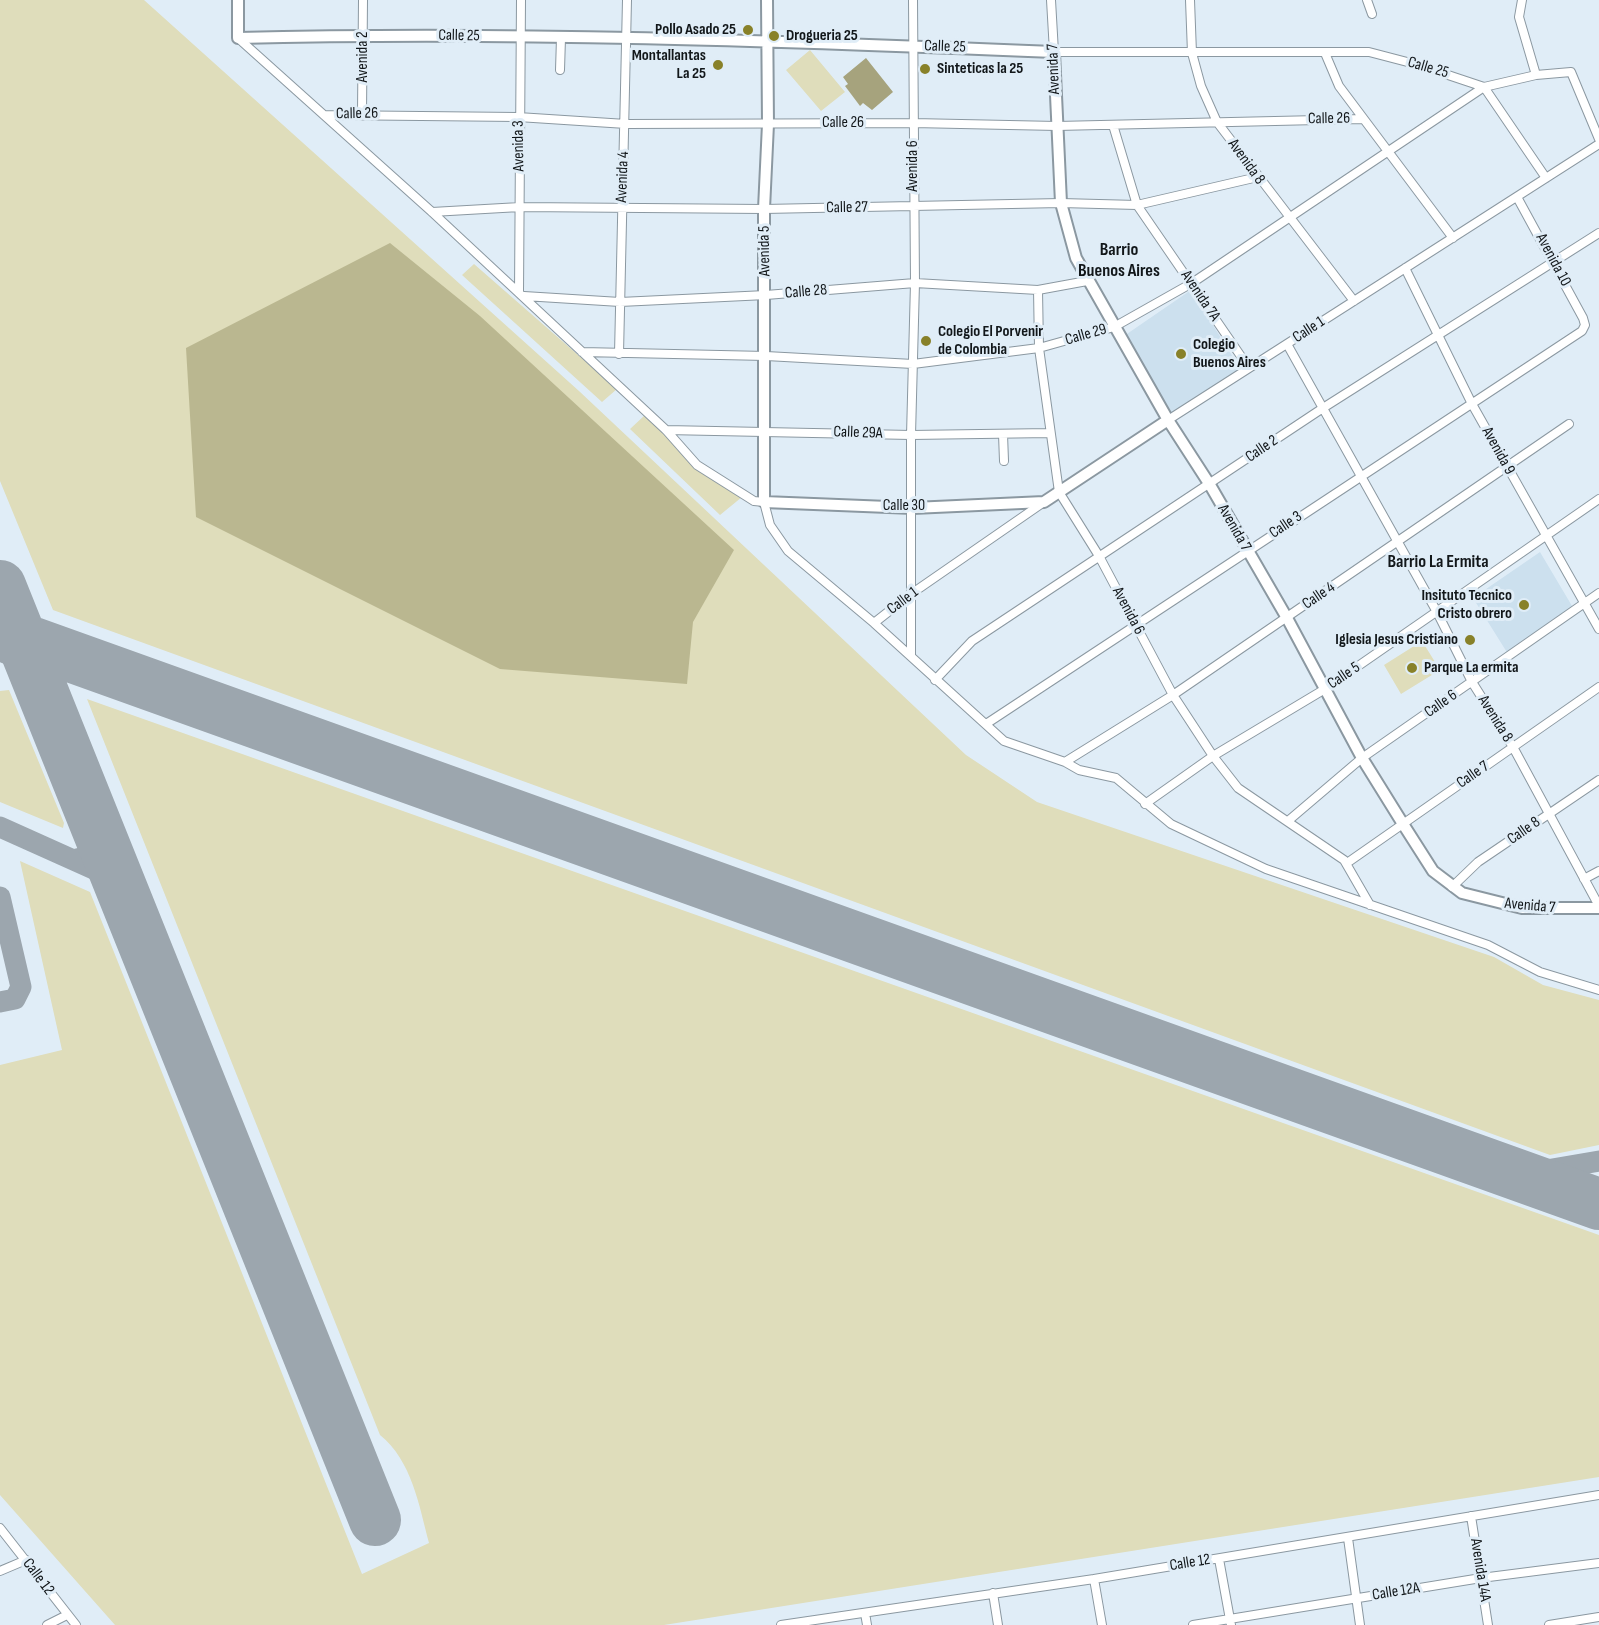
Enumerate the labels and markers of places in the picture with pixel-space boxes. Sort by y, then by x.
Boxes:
place label: Pollo Asado 25 [655,20,736,40]
marker: Pollo Asado 25 [741,23,755,37]
place label: Drogueria 25 [786,26,858,46]
marker: Drogueria 25 [767,29,781,43]
place label: Montallantas La 25 [632,46,706,84]
marker: Montallantas La 25 [711,58,725,72]
place label: Sinteticas la 25 [937,59,1023,79]
marker: Sinteticas la 25 [918,62,932,76]
place label: Colegio El Porvenir de Colombia [938,322,1043,360]
marker: Colegio El Porvenir de Colombia [919,334,933,348]
place label: Colegio Buenos Aires [1193,335,1266,373]
marker: Colegio Buenos Aires [1174,347,1188,361]
place label: Insituto Tecnico Cristo obrero [1421,586,1512,624]
marker: Insituto Tecnico Cristo obrero [1517,598,1531,612]
place label: Iglesia Jesus Cristiano [1335,630,1458,650]
marker: Iglesia Jesus Cristiano [1463,633,1477,647]
place label: Parque La ermita [1424,658,1519,678]
marker: Parque La ermita [1405,661,1419,675]

